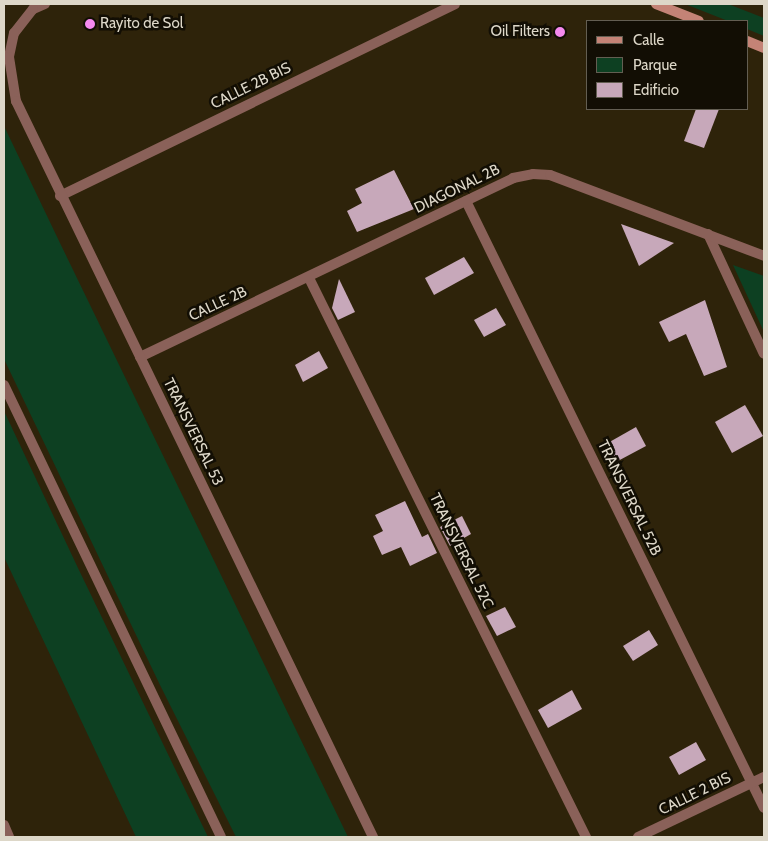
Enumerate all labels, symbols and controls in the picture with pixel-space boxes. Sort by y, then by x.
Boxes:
place label: Rayito de Sol [100,15,183,33]
marker: Rayito de Sol [84,18,96,30]
legend [586,20,748,110]
place label: Oil Filters [490,23,550,41]
marker: Oil Filters [554,26,566,38]
text: Calle [633,31,664,49]
text: Parque [633,56,677,74]
street label: CALLE 2B BIS [208,59,294,113]
text: Edificio [633,81,679,99]
street label: DIAGONAL 2B [411,161,503,217]
street label: CALLE 2B [186,283,250,325]
street label: TRANSVERSAL 53 [159,375,227,489]
street label: TRANSVERSAL 52B [593,437,665,559]
street label: TRANSVERSAL 52C [425,490,497,612]
street label: CALLE 2 BIS [656,769,734,819]

